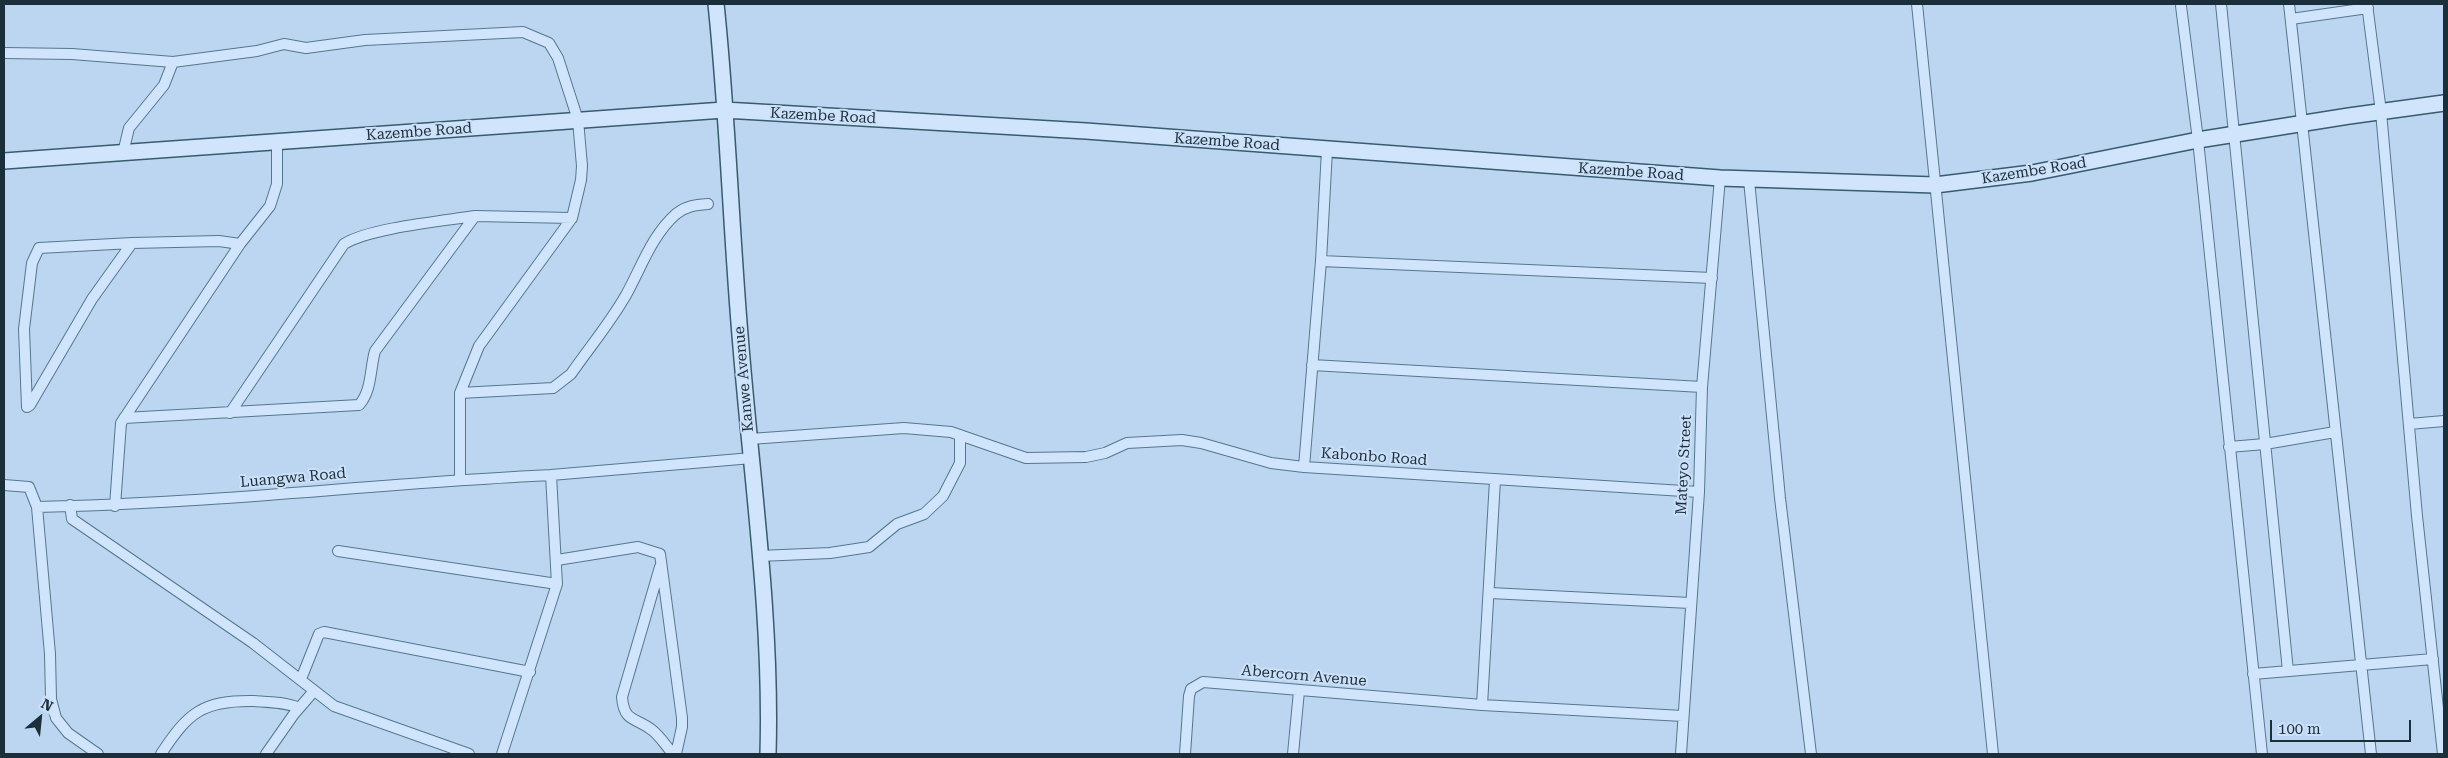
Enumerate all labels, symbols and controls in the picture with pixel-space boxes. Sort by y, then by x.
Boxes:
street label: Kazembe Road [770,104,876,128]
street label: Kazembe Road [365,119,473,145]
street label: Kazembe Road [1173,129,1281,155]
street label: Kazembe Road [1980,154,2088,188]
street label: Kazembe Road [1577,159,1685,185]
street label: Kanwe Avenue [730,325,758,433]
street label: Mateyo Street [1672,414,1696,516]
street label: Kabonbo Road [1320,444,1428,470]
street label: Luangwa Road [239,464,347,492]
street label: Abercorn Avenue [1241,662,1367,690]
north arrow [15,693,65,743]
text: N [39,695,56,714]
scale bar [2273,710,2414,742]
text: 100 m [2278,720,2321,738]

